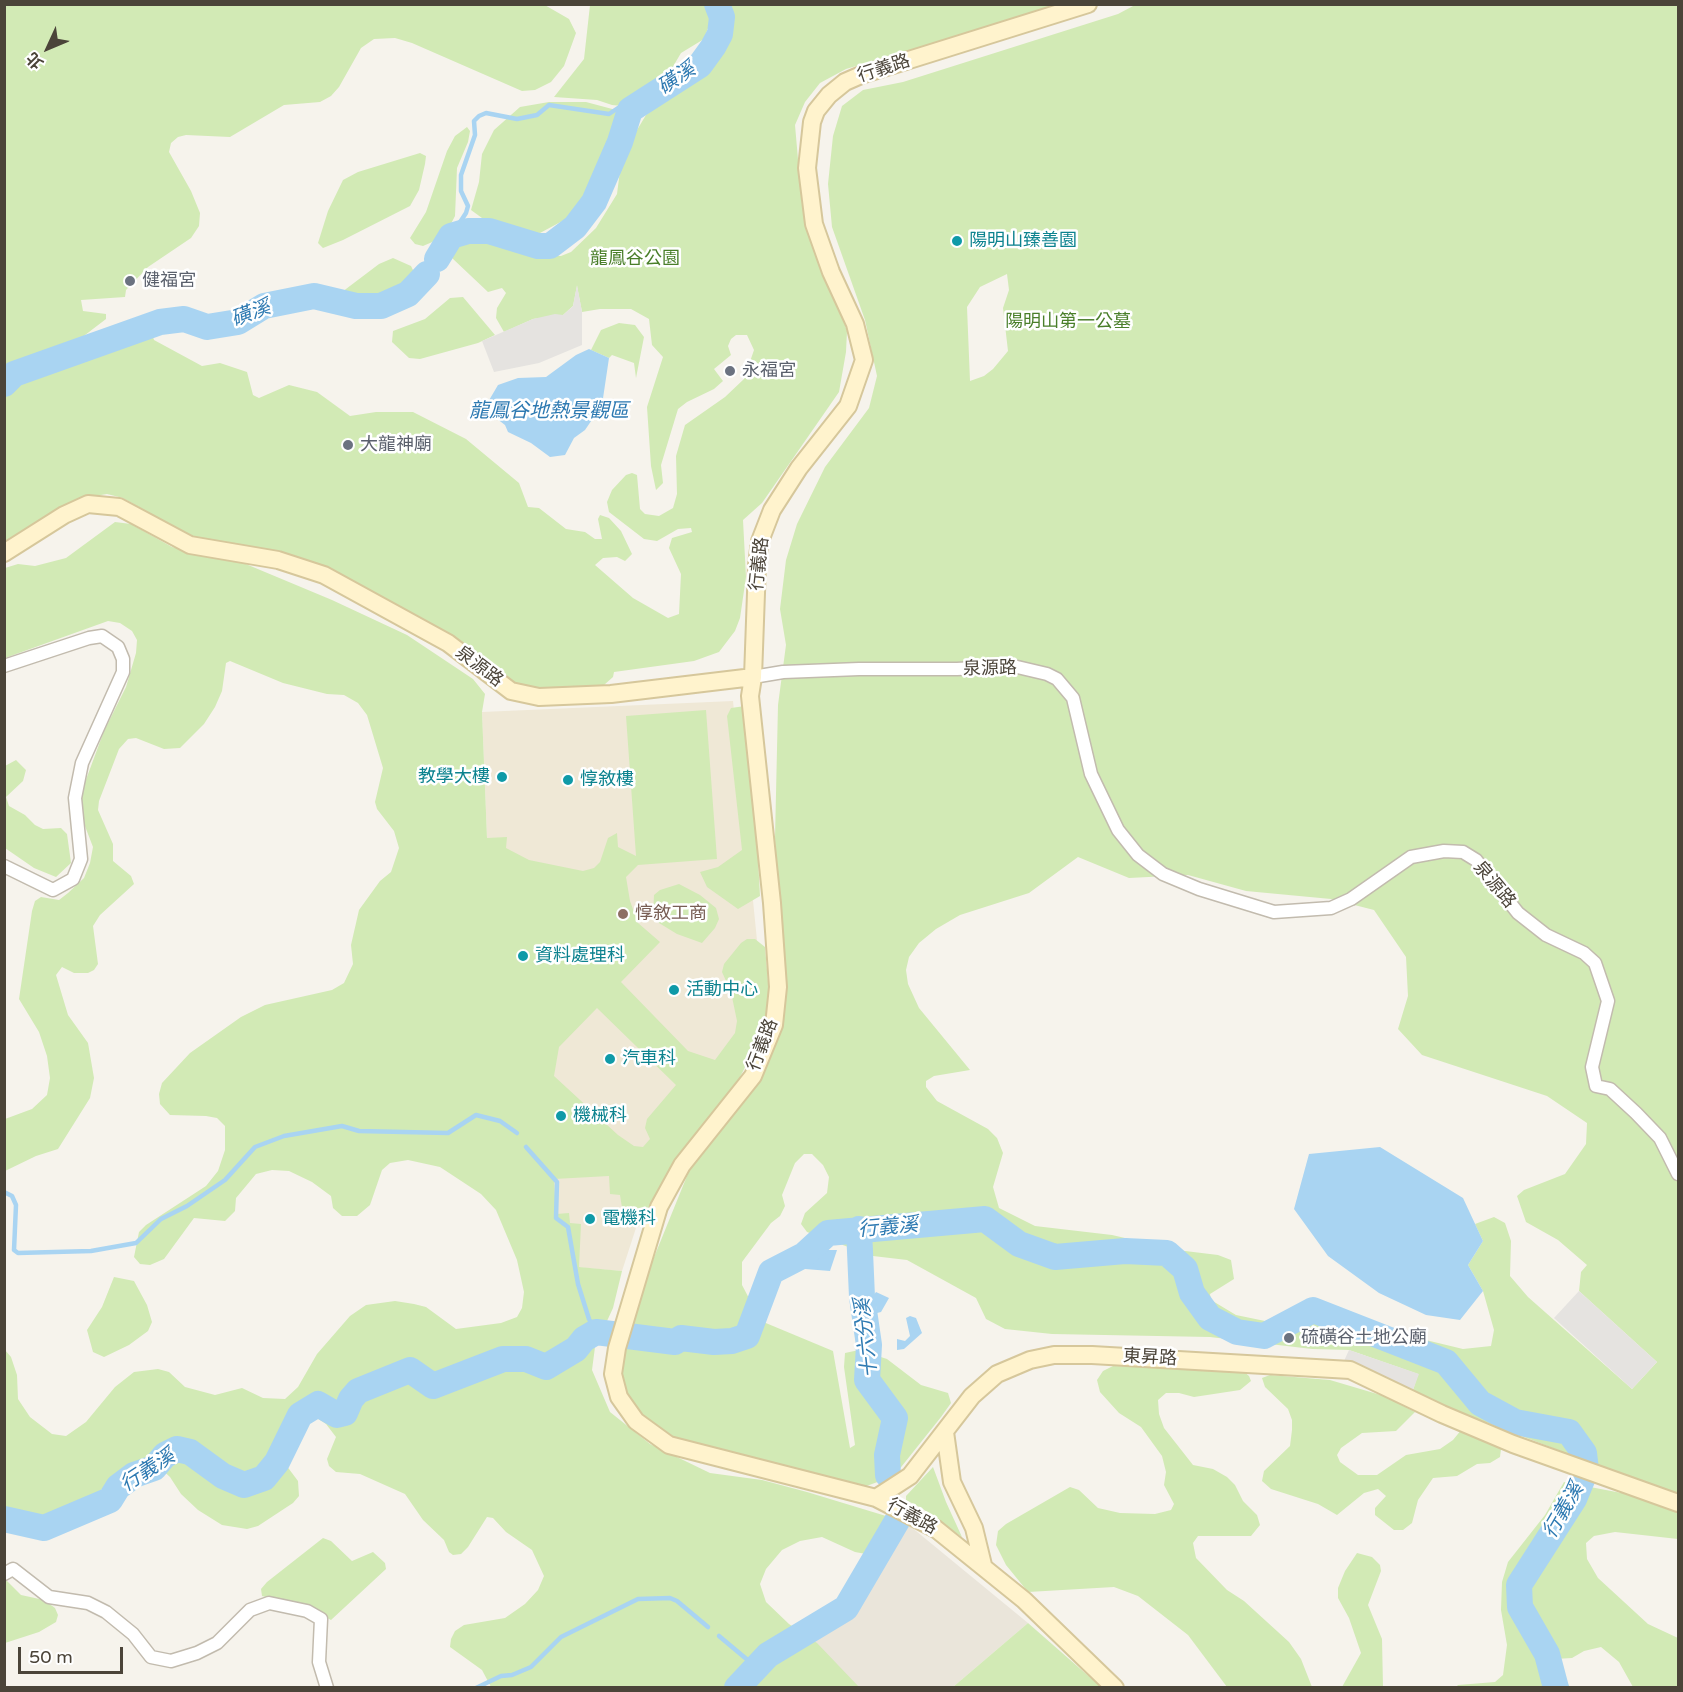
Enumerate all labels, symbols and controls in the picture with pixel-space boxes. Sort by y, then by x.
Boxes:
north arrow [18,18,78,78]
text: 北 [22,48,48,73]
street label: 行義路 [855,50,913,88]
water label: 磺溪 [654,58,700,100]
place label: 陽明山臻善園 [969,230,1077,252]
marker: 陽明山臻善園 [950,234,964,248]
park label: 龍鳳谷公園 [590,248,680,270]
place label: 健福宮 [142,270,196,292]
marker: 健福宮 [123,274,137,288]
water label: 磺溪 [228,296,274,332]
park label: 陽明山第一公墓 [1005,311,1131,333]
place label: 永福宮 [742,360,796,382]
marker: 永福宮 [723,364,737,378]
water label: 龍鳳谷地熱景觀區 [469,400,629,424]
place label: 大龍神廟 [360,434,432,456]
marker: 大龍神廟 [341,438,355,452]
street label: 行義路 [746,536,774,592]
street label: 泉源路 [451,642,507,692]
street label: 泉源路 [963,658,1017,680]
place label: 教學大樓 [418,766,490,788]
place label: 惇敘樓 [580,769,634,791]
marker: 教學大樓 [495,770,509,784]
marker: 惇敘樓 [561,773,575,787]
street label: 泉源路 [1468,857,1520,913]
place label: 惇敘工商 [635,903,707,925]
marker: 惇敘工商 [616,907,630,921]
place label: 資料處理科 [535,945,625,967]
marker: 資料處理科 [516,949,530,963]
place label: 活動中心 [686,979,758,1001]
marker: 活動中心 [667,983,681,997]
street label: 行義路 [743,1016,783,1074]
place label: 汽車科 [622,1048,676,1070]
marker: 汽車科 [603,1052,617,1066]
place label: 機械科 [573,1105,627,1127]
marker: 機械科 [554,1109,568,1123]
place label: 電機科 [602,1208,656,1230]
marker: 電機科 [583,1212,597,1226]
water label: 行義溪 [857,1213,919,1243]
water label: 十六分溪 [851,1297,883,1379]
place label: 硫磺谷土地公廟 [1301,1327,1427,1349]
marker: 硫磺谷土地公廟 [1282,1331,1296,1345]
street label: 東昇路 [1122,1346,1178,1370]
water label: 行義溪 [116,1445,180,1497]
water label: 行義溪 [1539,1479,1589,1543]
street label: 行義路 [883,1494,941,1540]
scale bar [21,1635,126,1673]
text: 50 m [29,1646,73,1668]

